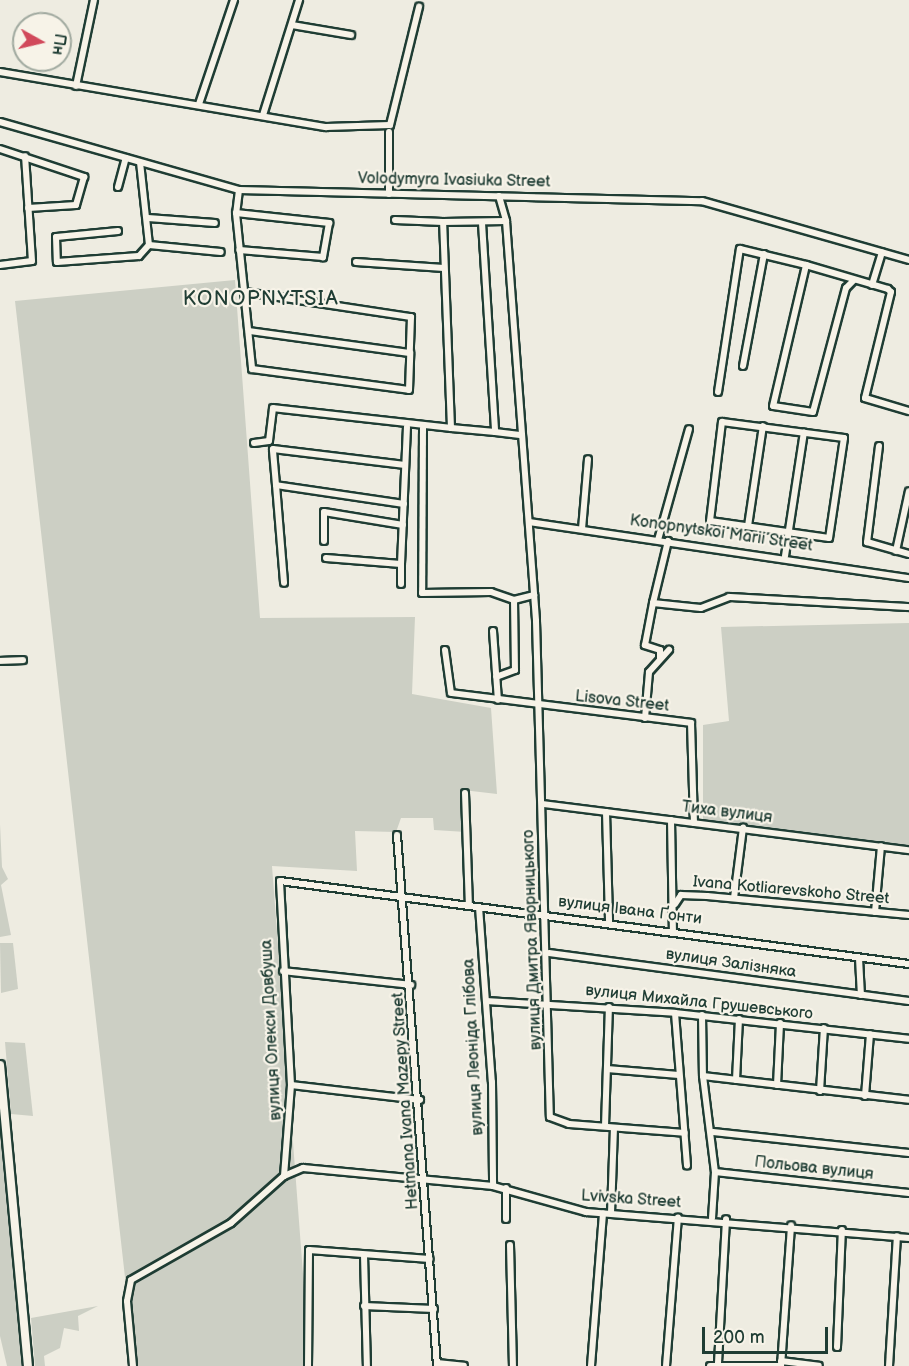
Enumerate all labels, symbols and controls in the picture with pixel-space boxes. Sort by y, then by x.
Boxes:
north arrow [12,12,72,72]
text: Пн [47,32,69,56]
street label: Volodymyra Ivasiuka Street [357,170,551,192]
district label: KONOPNYTSIA [183,287,339,311]
street label: Konopnytskoi Marii Street [628,512,814,556]
street label: Lisova Street [574,688,670,716]
street label: Тиха вулиця [681,798,773,828]
street label: вулиця Дмитра Яворницького [520,829,546,1051]
street label: Ivana Kotliarevskoho Street [692,873,890,909]
street label: вулиця Івана Ґонти [557,893,703,929]
street label: вулиця Олекси Довбуша [258,939,286,1121]
street label: вулиця Залізняка [665,945,797,983]
street label: вулиця Леоніда Глібова [460,958,488,1136]
street label: вулиця Михайла Грушевського [584,982,814,1024]
street label: Hetmana Ivana Mazepy Street [389,991,423,1211]
street label: Польова вулиця [753,1153,875,1185]
street label: Lvivska Street [580,1187,682,1213]
scale bar [705,1315,831,1353]
text: 200 m [713,1327,765,1348]

